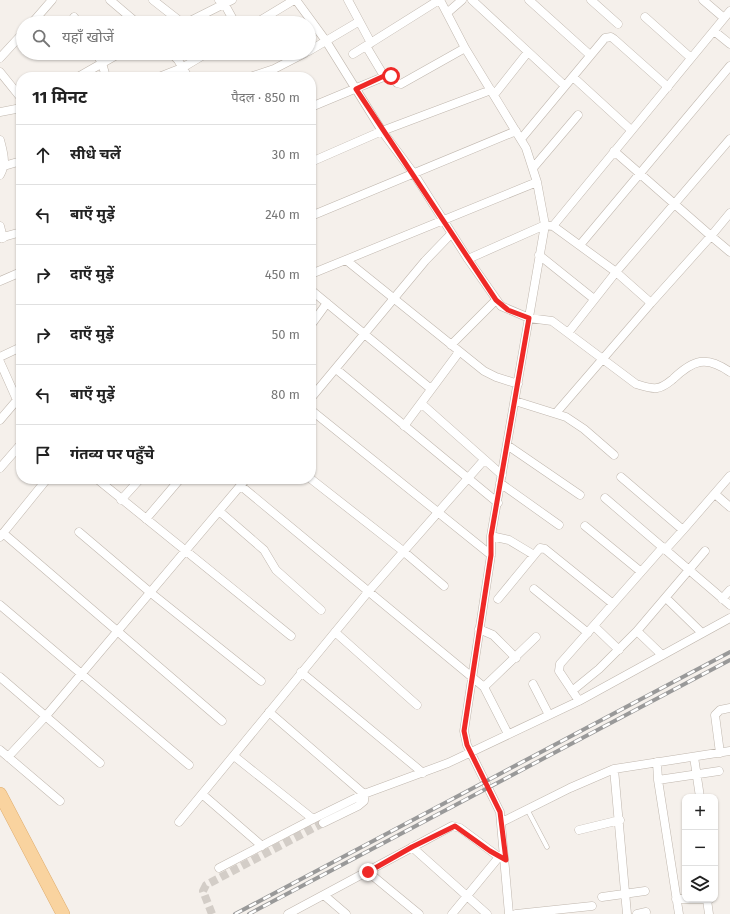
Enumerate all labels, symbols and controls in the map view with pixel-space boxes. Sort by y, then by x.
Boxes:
search box [16,16,316,60]
icon: search [30,27,52,49]
text: यहाँ खोजें [62,28,114,46]
route start [382,67,400,85]
text: 11 मिनट [32,87,87,108]
text: पैदल · 850 m [231,90,300,105]
icon: ahead [32,144,54,166]
text: सीधे चलें [70,145,121,163]
text: 30 m [272,147,300,162]
icon: left [32,204,54,226]
text: बाएँ मुड़ें [70,205,115,223]
text: 240 m [265,207,300,222]
icon: right [32,264,54,286]
text: दाएँ मुड़ें [70,265,114,283]
text: 450 m [265,267,300,282]
icon: right [32,324,54,346]
text: दाएँ मुड़ें [70,325,114,343]
text: 50 m [272,327,300,342]
icon: left [32,384,54,406]
text: बाएँ मुड़ें [70,385,115,403]
text: 80 m [271,387,300,402]
icon: arrive [32,444,54,466]
text: गंतव्य पर पहुँचे [70,445,154,463]
map controls [682,794,718,902]
button: + [682,794,718,830]
button: − [682,830,718,866]
route end [359,863,377,881]
button: layers [682,866,718,902]

